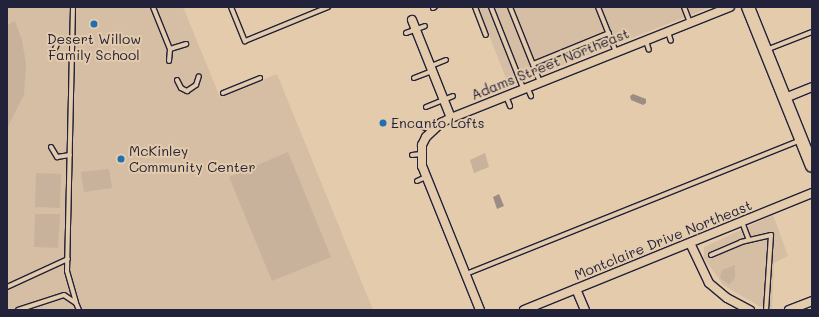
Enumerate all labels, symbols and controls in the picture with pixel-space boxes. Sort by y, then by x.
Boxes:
marker: Desert Willow Family School [89,19,99,29]
street label: Adams Street Northeast [469,25,631,103]
place label: Desert Willow Family School [47,31,141,64]
place label: Encanto Lofts [391,115,485,131]
marker: Encanto Lofts [378,118,388,128]
place label: McKinley Community Center [129,143,256,176]
marker: McKinley Community Center [116,154,126,164]
street label: Montclaire Drive Northeast [572,197,754,283]

